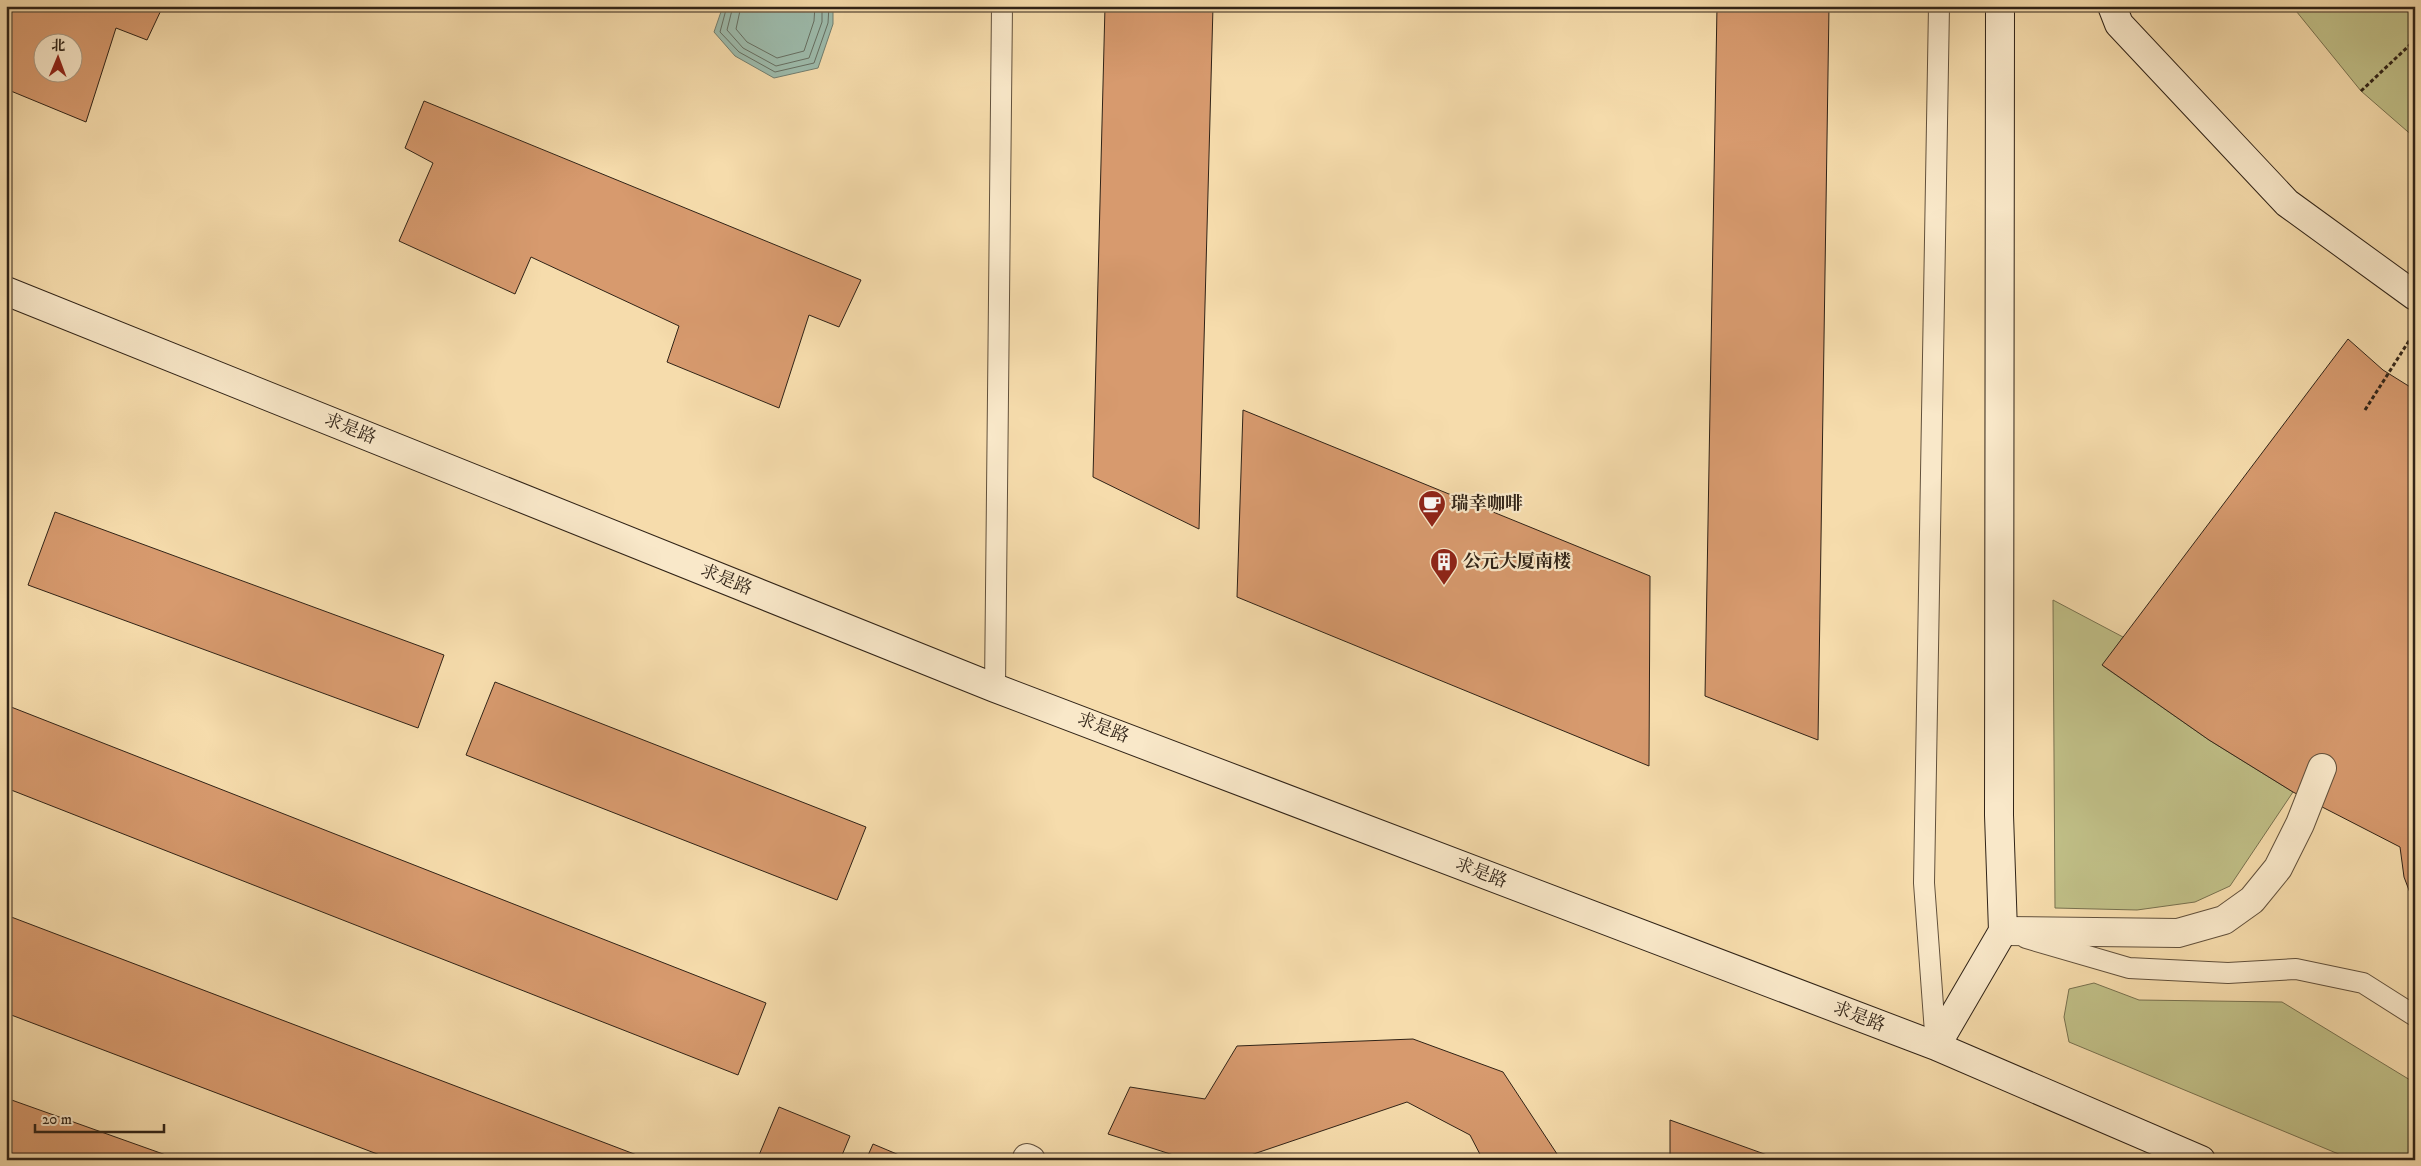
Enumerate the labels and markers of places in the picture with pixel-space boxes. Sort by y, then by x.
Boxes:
cafe icon: 瑞幸咖啡 [1417,489,1447,528]
place label: 瑞幸咖啡 [1451,493,1523,515]
building icon: 公元大厦南楼 [1429,547,1459,586]
place label: 公元大厦南楼 [1463,551,1571,573]

